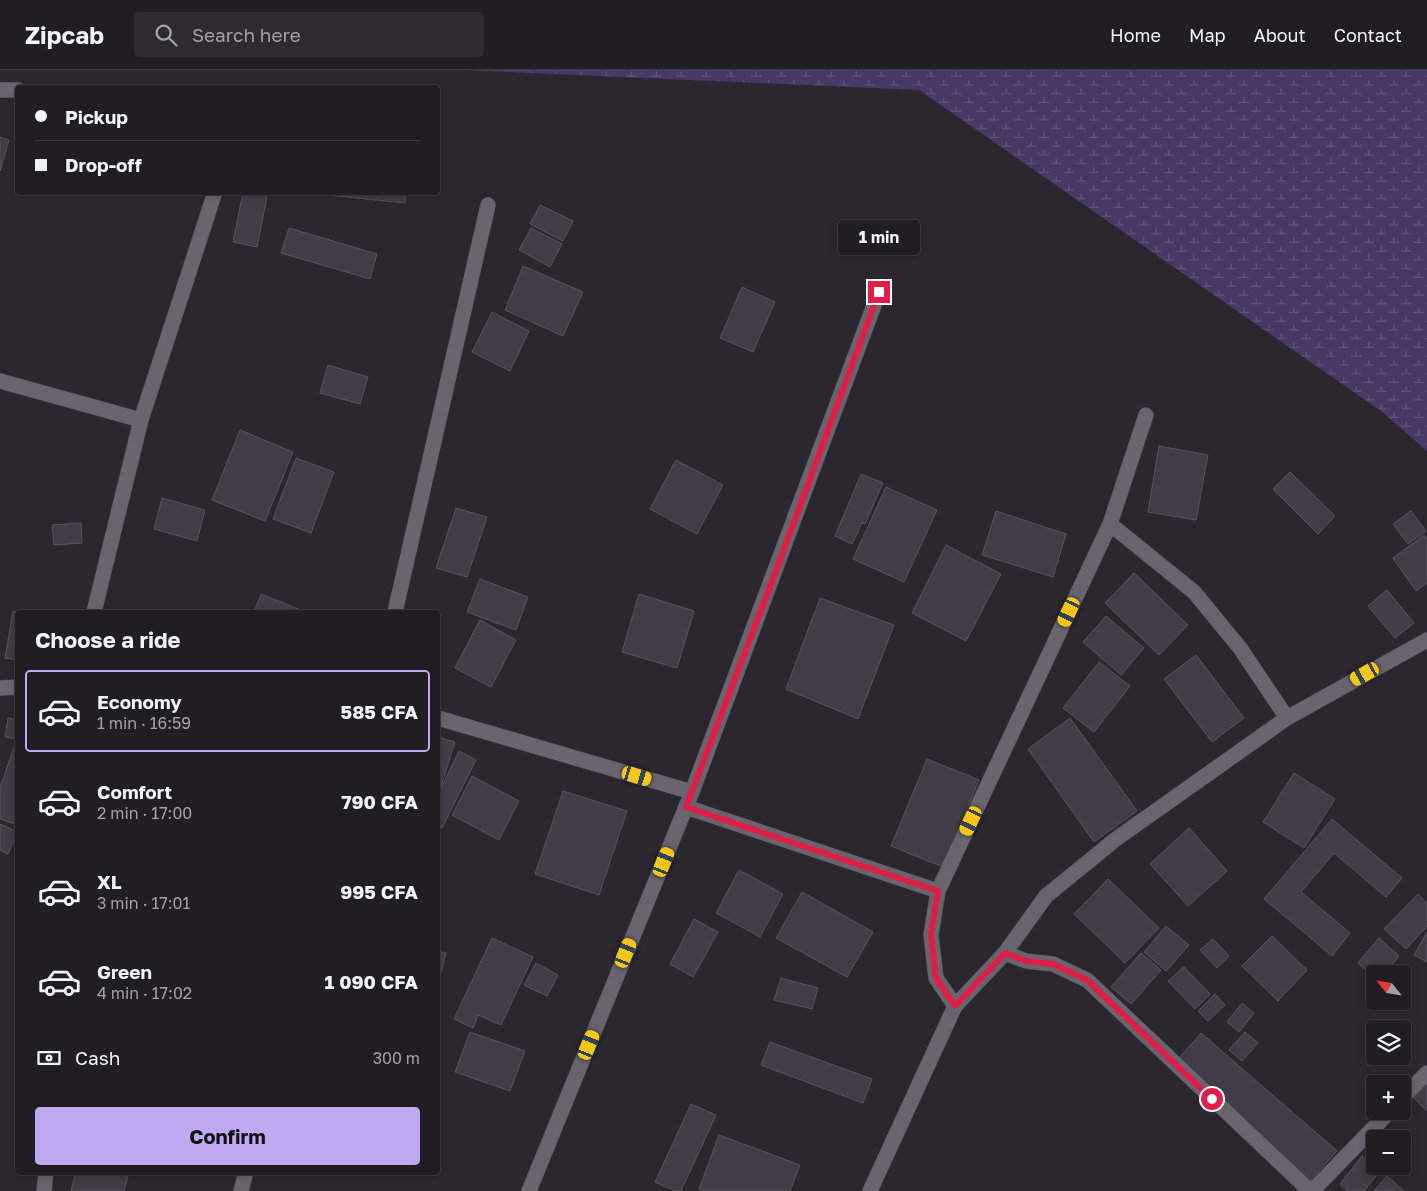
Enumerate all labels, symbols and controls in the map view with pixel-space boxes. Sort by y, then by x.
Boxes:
search box [134,12,484,57]
text: Zipcab [25,20,104,49]
icon: search [152,21,180,49]
text: Search here [192,23,301,46]
text: Home [1110,24,1161,46]
text: Map [1189,24,1226,46]
text: About [1254,24,1306,46]
text: Contact [1334,24,1402,46]
text: Pickup [65,105,128,128]
text: Drop-off [65,153,142,176]
callout: 1 min [838,220,920,254]
text: 1 min [859,227,899,247]
route end [868,281,890,303]
car [1055,595,1082,629]
text: Choose a ride [35,626,181,653]
car [1348,660,1381,688]
icon: car [37,689,82,734]
text: Economy [97,690,182,713]
text: 585 CFA [341,700,418,723]
text: 1 min · 16:59 [97,713,191,733]
car [620,764,653,788]
icon: car [37,779,82,824]
text: Comfort [97,780,172,803]
text: 790 CFA [341,790,418,813]
text: 2 min · 17:00 [97,803,192,823]
car [957,804,984,838]
car [651,845,676,879]
icon: car [37,869,82,914]
text: XL [97,870,122,893]
text: 995 CFA [340,880,418,903]
text: 3 min · 17:01 [97,893,190,913]
car [613,936,638,970]
icon: car [37,959,82,1004]
text: Green [97,960,152,983]
north arrow [1366,965,1411,1010]
map controls [1366,965,1411,1175]
text: 1 090 CFA [325,970,418,993]
text: 4 min · 17:02 [97,983,192,1003]
button: layers [1366,1020,1411,1065]
car [576,1028,601,1062]
icon: cash [35,1044,63,1072]
text: Cash [75,1046,120,1069]
text: 300 m [373,1048,420,1068]
button: + [1366,1075,1411,1120]
route start [1201,1088,1223,1110]
button: Confirm [35,1107,420,1165]
button: − [1366,1130,1411,1175]

